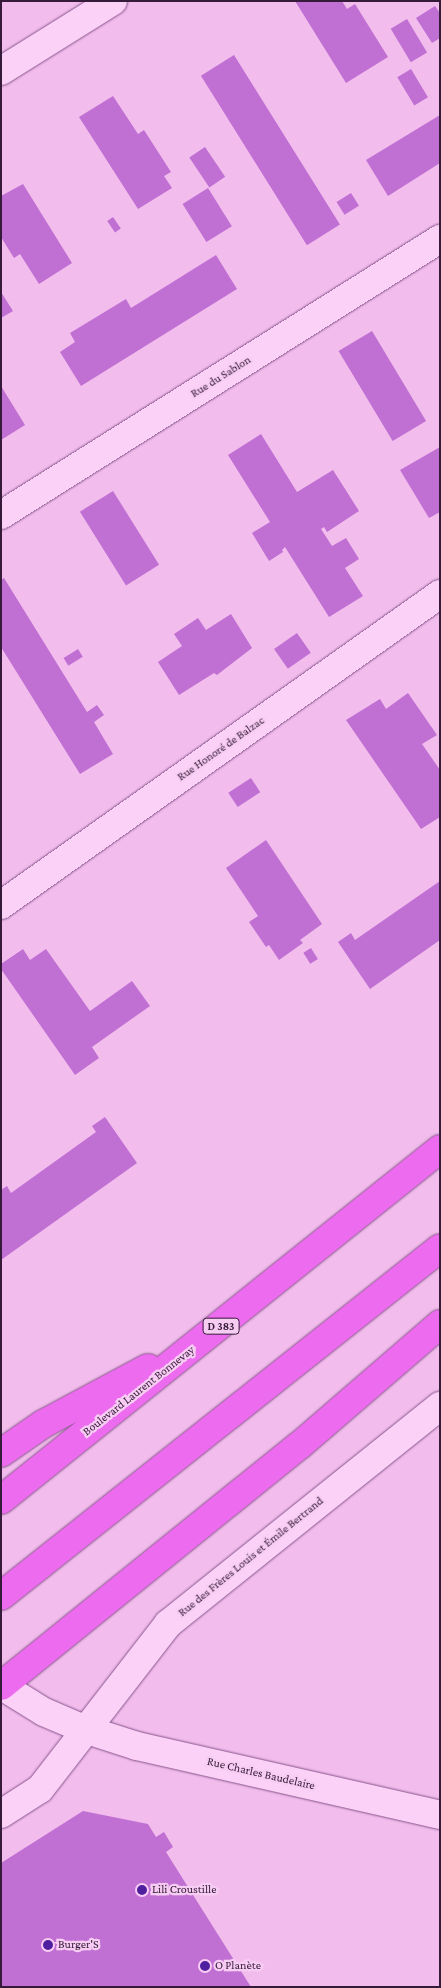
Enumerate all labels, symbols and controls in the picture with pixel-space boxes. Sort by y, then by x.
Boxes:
street label: Rue du Sablon [188,353,254,401]
street label: Rue Honoré de Balzac [175,714,267,784]
road number: D 383 [202,1318,240,1334]
street label: Boulevard Laurent Bonnevay [80,1343,198,1439]
street label: Rue des Frères Louis et Émile Bertrand [176,1494,326,1620]
street label: Rue Charles Baudelaire [206,1755,316,1793]
place label: Lili Croustille [152,1883,216,1897]
marker: Lili Croustille [136,1884,148,1896]
place label: Burger'S [58,1938,99,1952]
marker: Burger'S [42,1939,54,1951]
place label: O Planète [215,1959,261,1973]
marker: O Planète [199,1960,211,1972]

